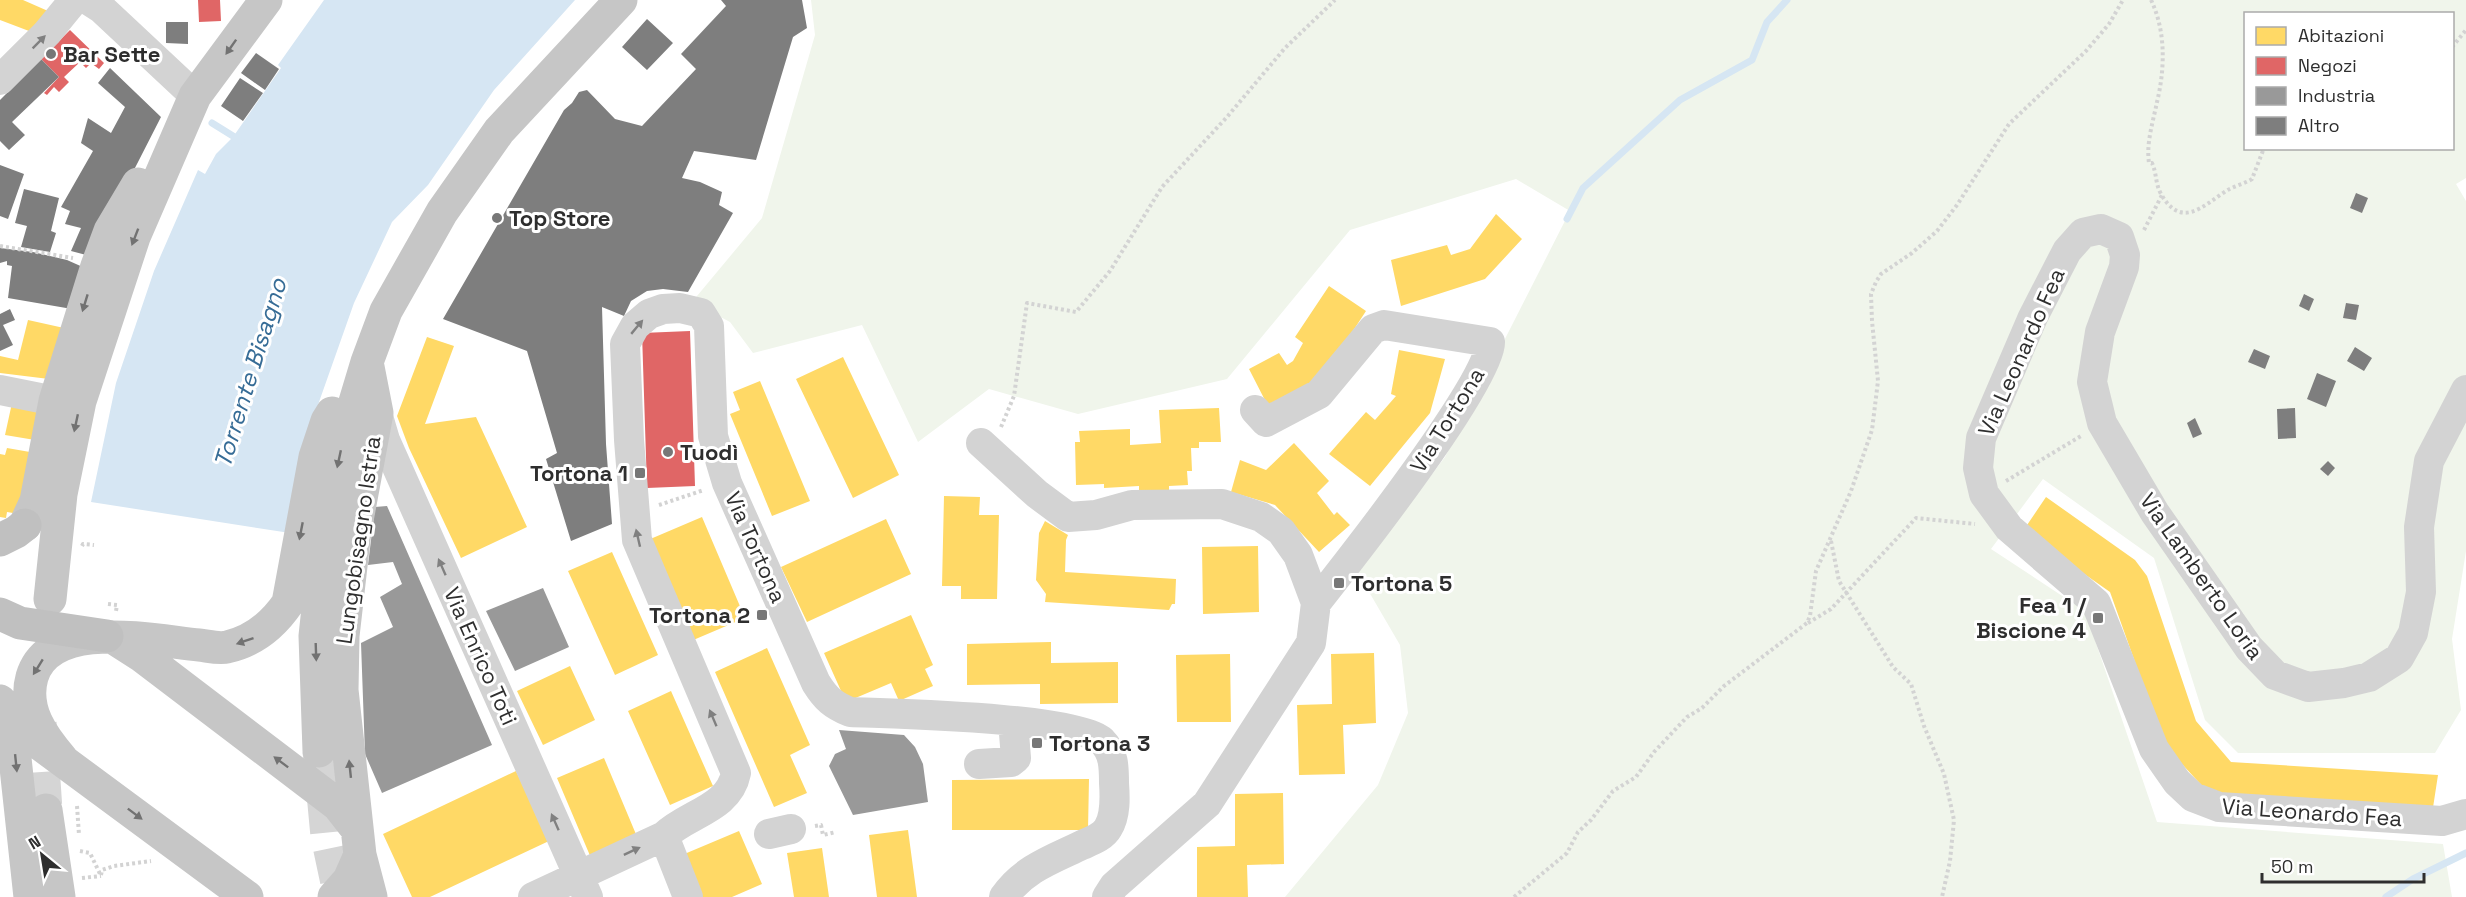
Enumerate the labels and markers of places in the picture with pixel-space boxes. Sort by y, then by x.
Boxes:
place label: Bar Sette [63,40,161,68]
marker: Bar Sette [44,47,58,61]
place label: Top Store [509,204,610,232]
marker: Top Store [490,211,504,225]
place label: Tuodì [680,438,738,466]
marker: Tuodì [661,445,675,459]
place label: Tortona 1 [530,459,628,487]
marker: Tortona 1 [633,466,647,480]
place label: Tortona 5 [1351,569,1452,597]
marker: Tortona 5 [1332,576,1346,590]
place label: Fea 1 / Biscione 4 [1976,591,2086,644]
place label: Tortona 2 [649,601,750,629]
marker: Tortona 2 [755,608,769,622]
marker: Fea 1 / Biscione 4 [2091,611,2105,625]
place label: Tortona 3 [1049,729,1150,757]
marker: Tortona 3 [1030,736,1044,750]

